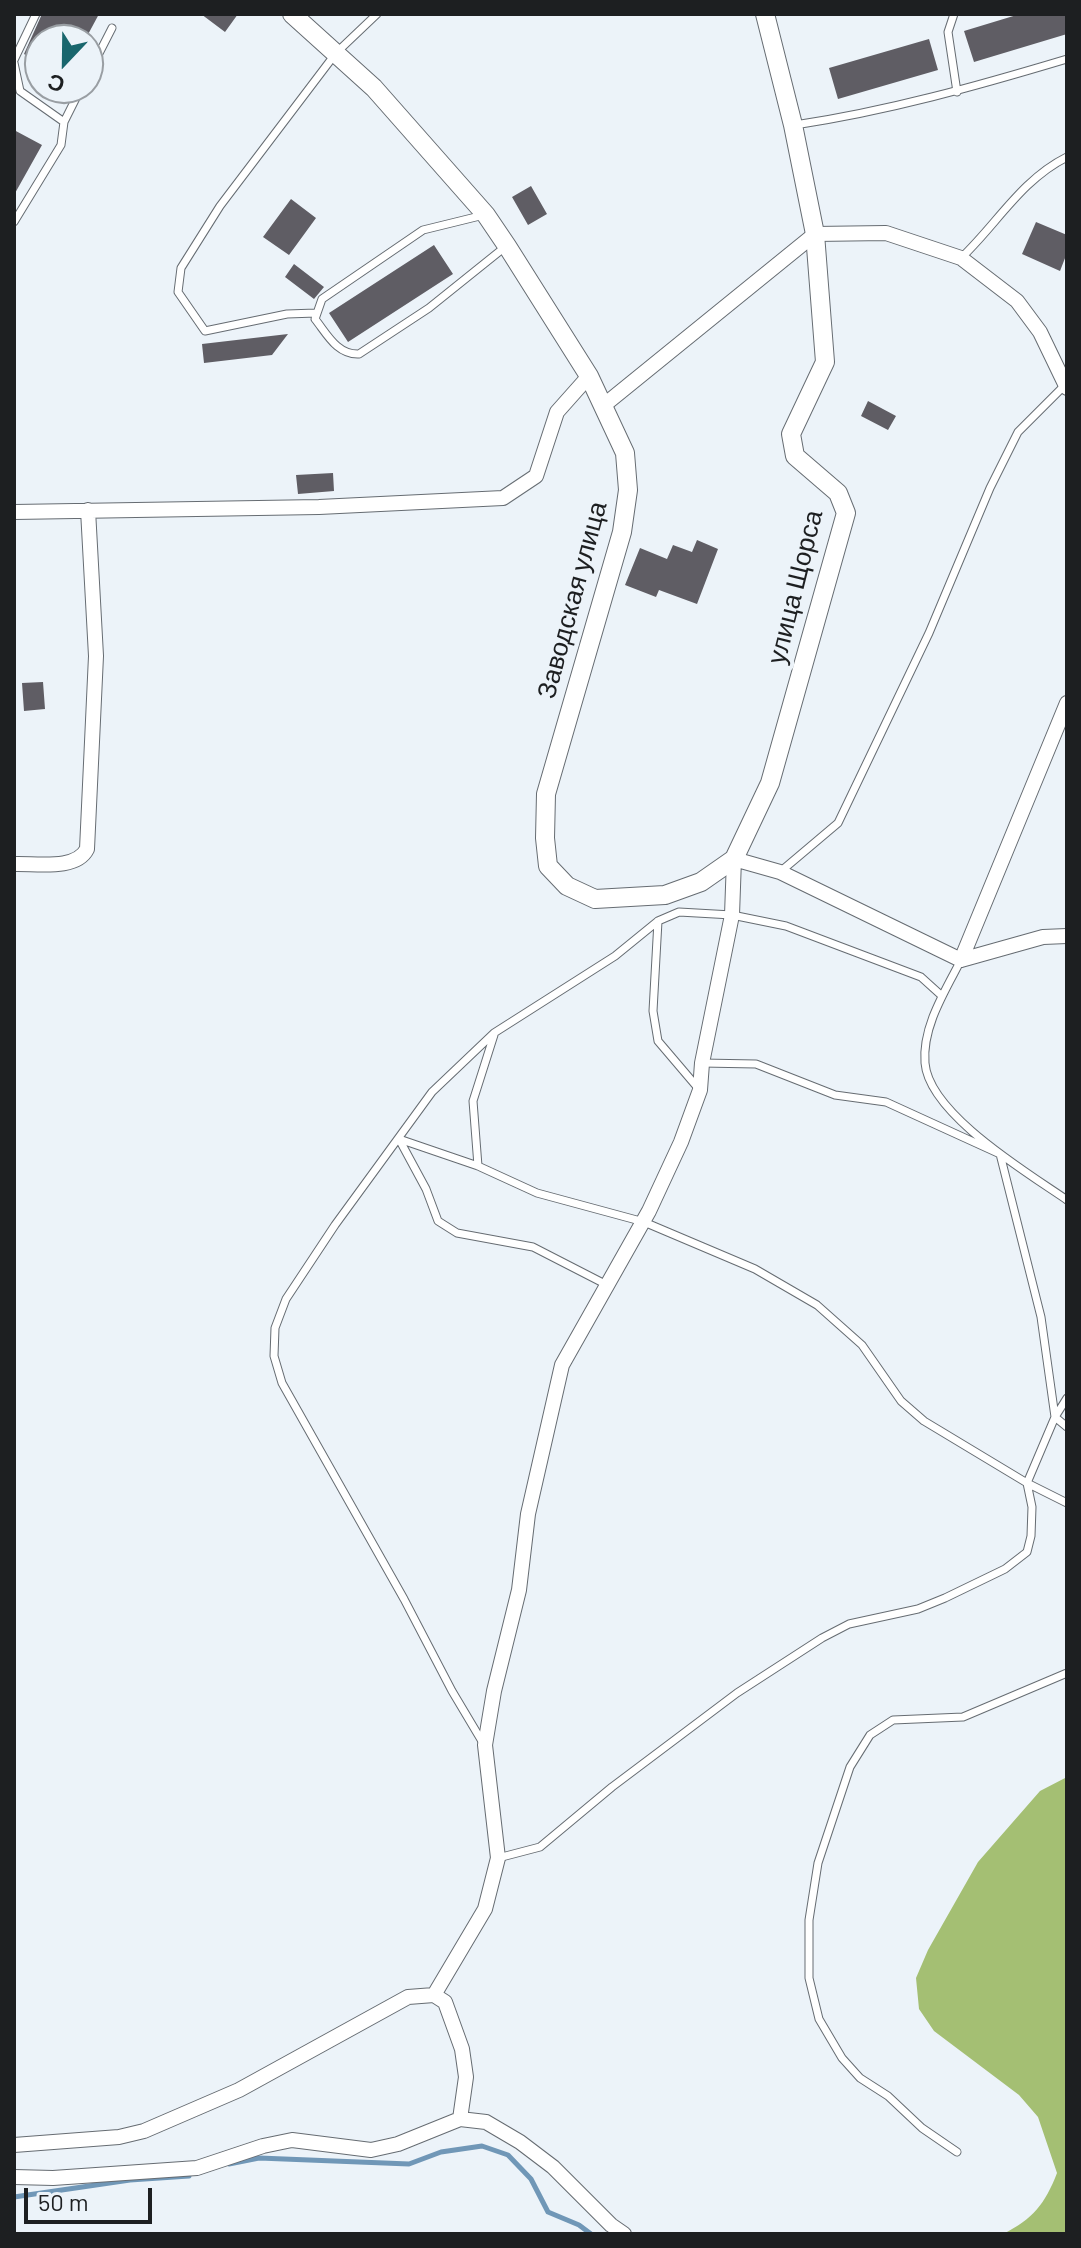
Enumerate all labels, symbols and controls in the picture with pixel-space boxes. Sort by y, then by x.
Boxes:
north arrow [24,24,104,104]
text: С [44,69,68,99]
street label: Заводская улица [531,498,613,702]
street label: улица Щорса [761,507,829,667]
scale bar [28,2172,156,2222]
text: 50 m [38,2187,89,2216]

